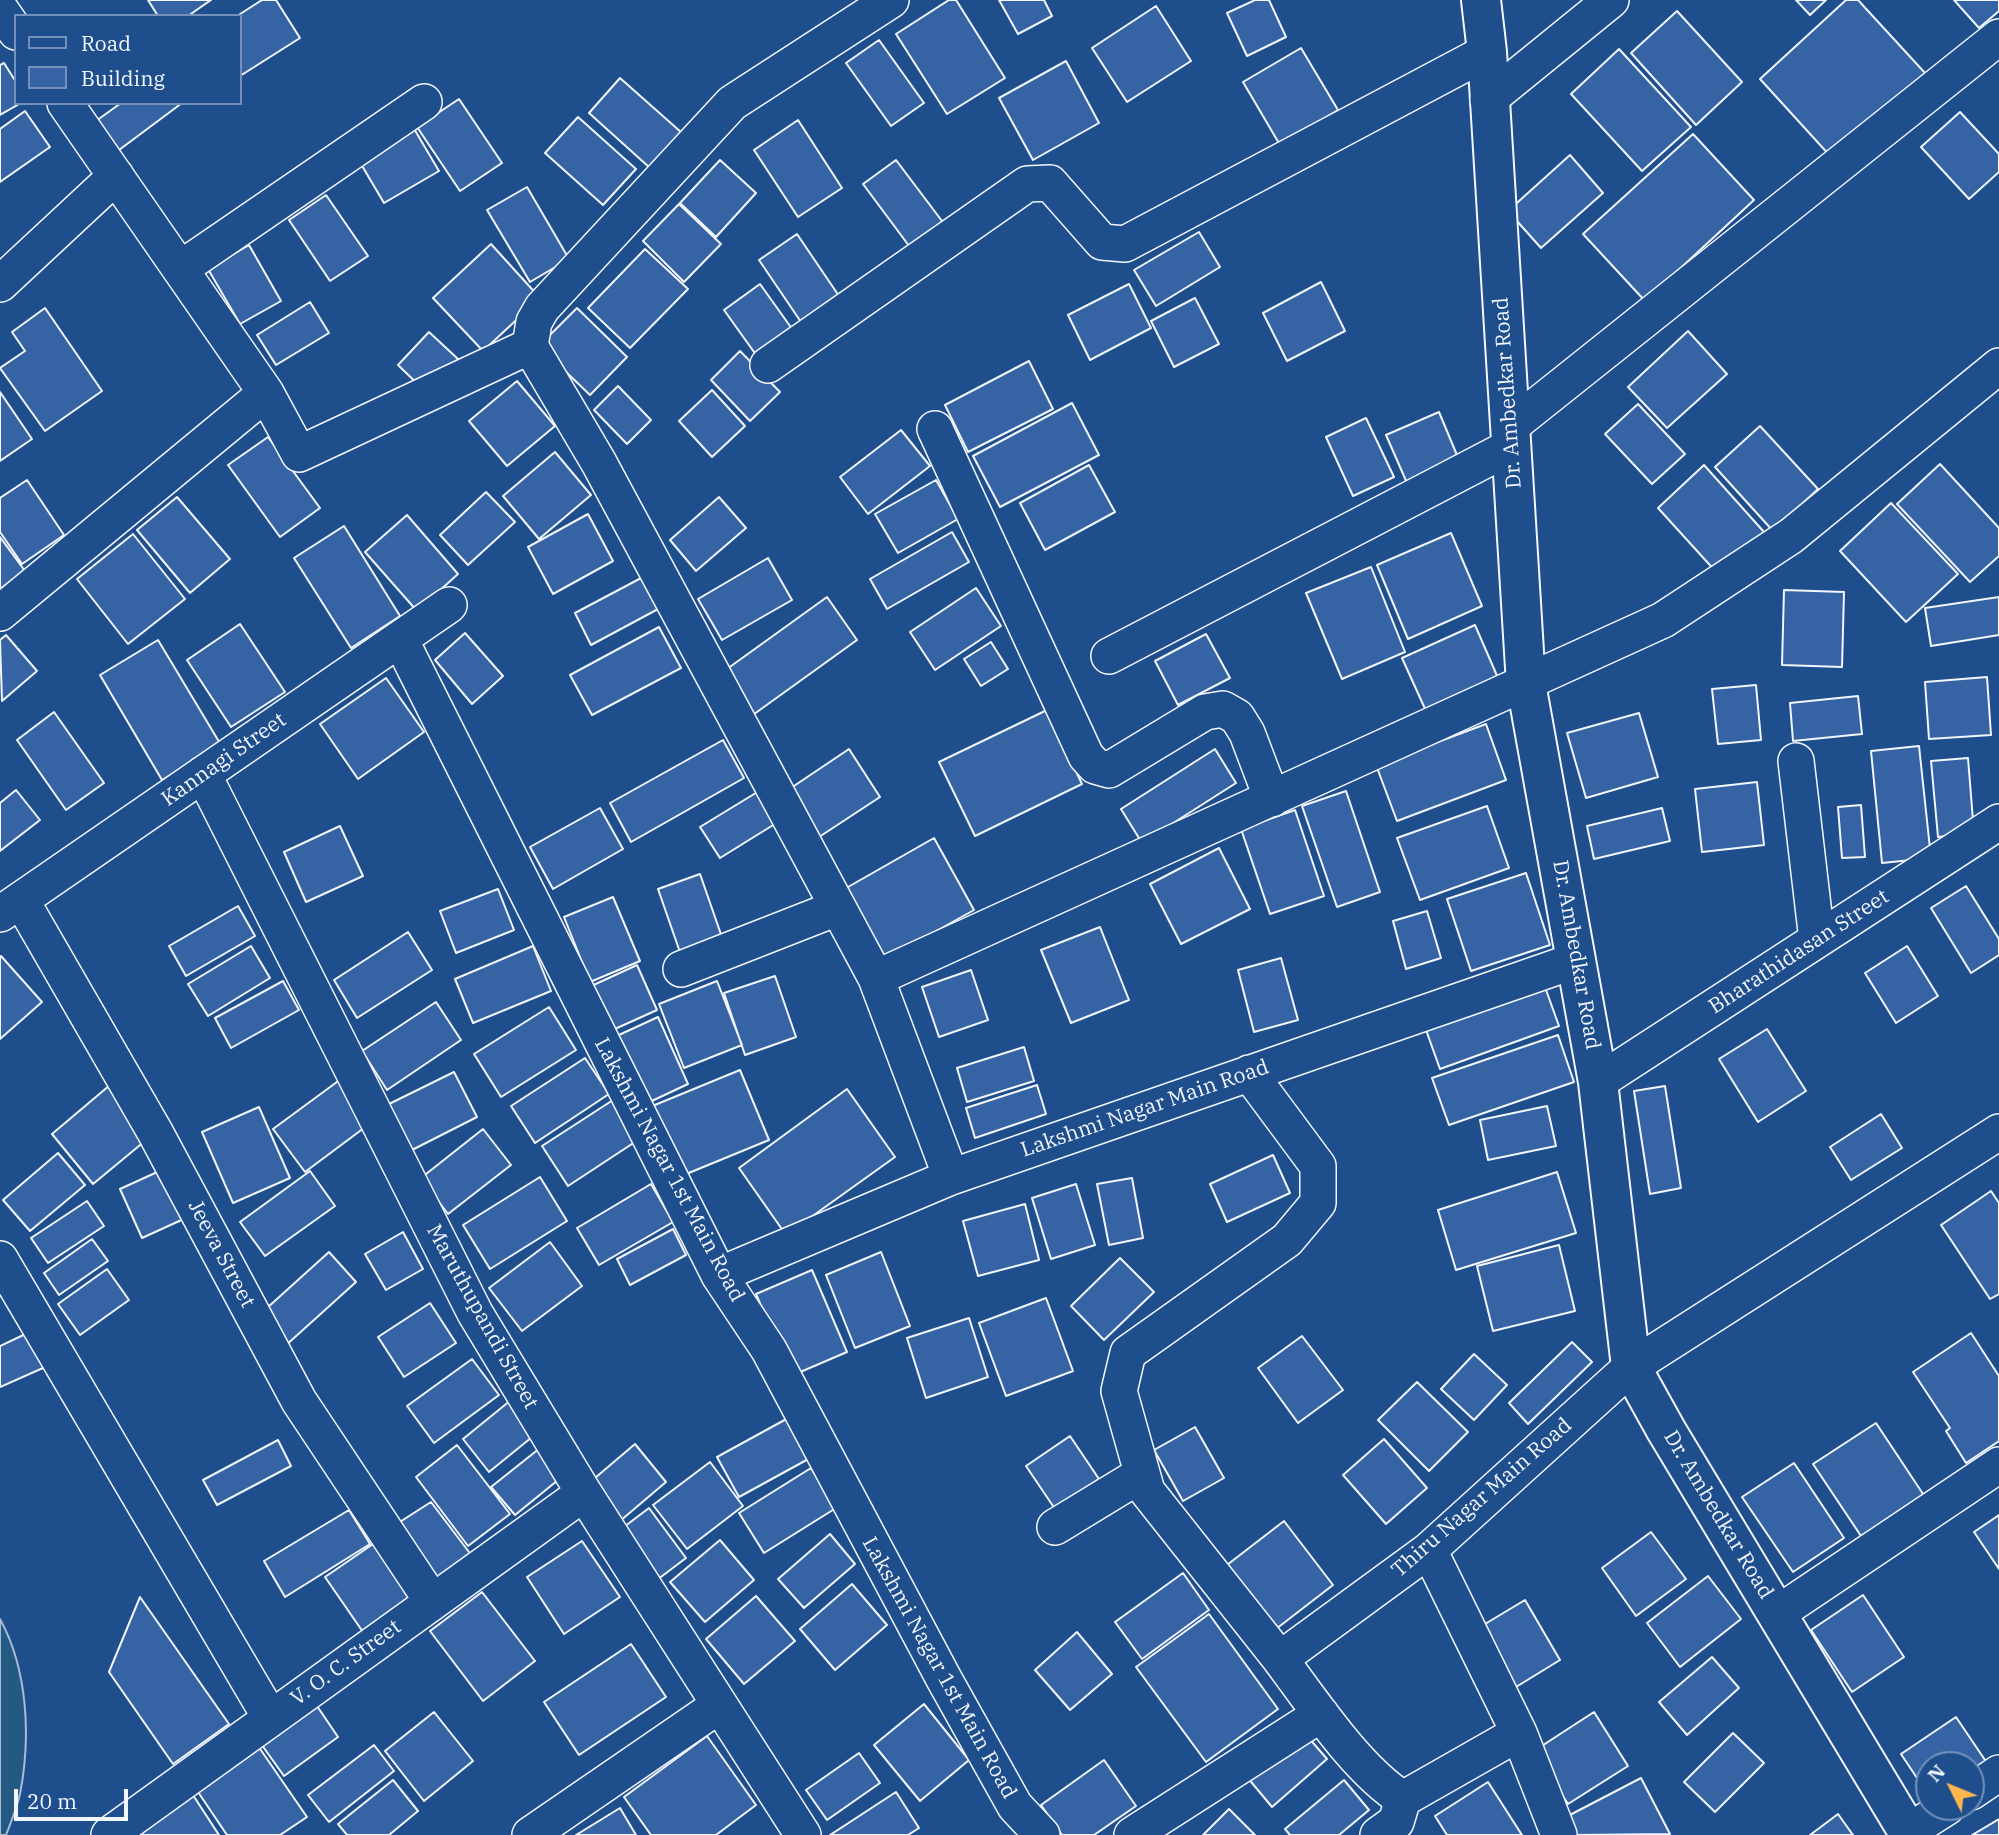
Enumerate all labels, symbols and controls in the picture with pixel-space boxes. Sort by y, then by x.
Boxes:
legend [14,14,242,105]
text: Road [81,29,131,57]
text: Building [81,64,165,92]
street label: Dr. Ambedkar Road [1489,296,1527,490]
street label: Kannagi Street [157,708,291,812]
street label: Dr. Ambedkar Road [1547,858,1605,1052]
street label: Bharathidasan Street [1704,884,1894,1020]
street label: Lakshmi Nagar 1st Main Road [589,1034,749,1306]
street label: Lakshmi Nagar Main Road [1018,1055,1272,1163]
street label: Jeeva Street [182,1196,260,1312]
street label: Maruthupandi Street [421,1220,543,1414]
street label: Thiru Nagar Main Road [1387,1413,1577,1583]
street label: Dr. Ambedkar Road [1658,1426,1778,1604]
street label: Lakshmi Nagar 1st Main Road [856,1533,1022,1803]
street label: V. O. C. Street [286,1615,406,1711]
north arrow [1915,1751,1985,1821]
text: N [1922,1759,1950,1787]
scale bar [18,1776,131,1820]
text: 20 m [27,1787,77,1815]

